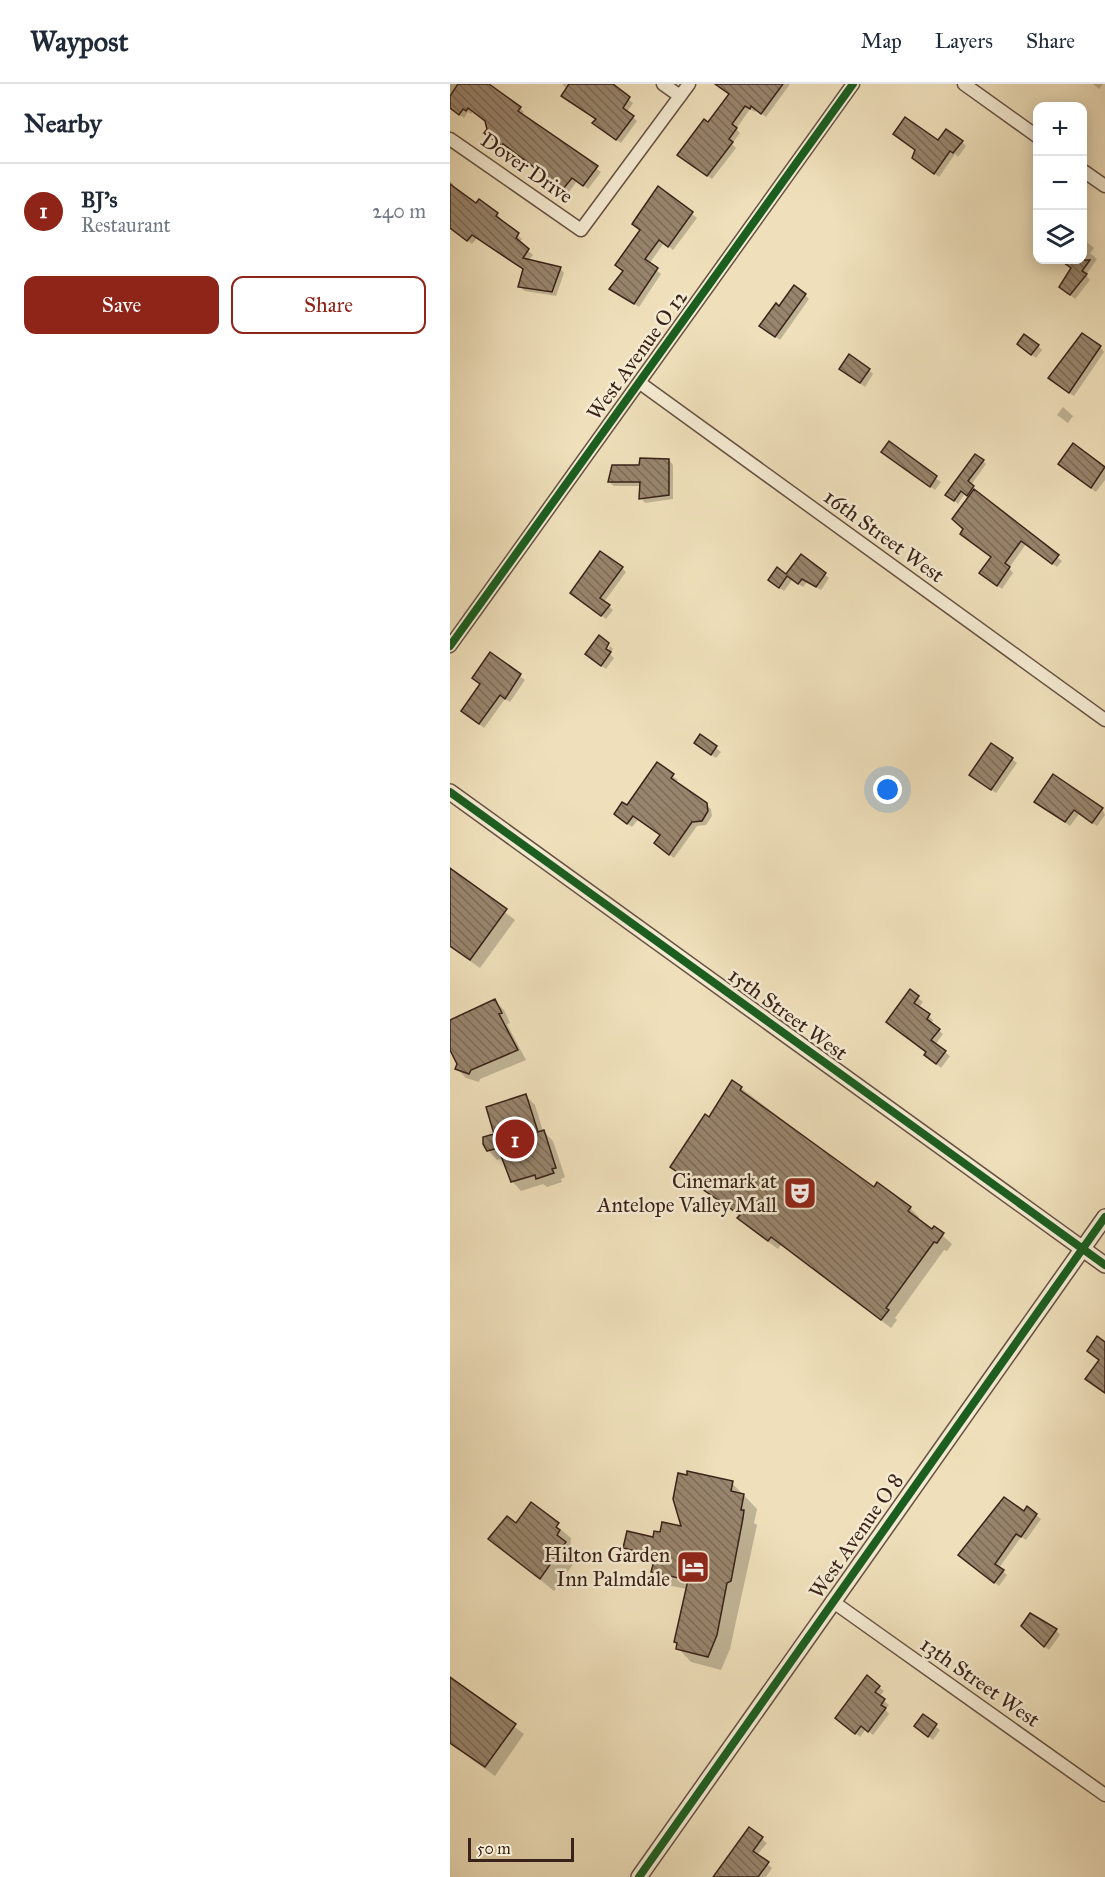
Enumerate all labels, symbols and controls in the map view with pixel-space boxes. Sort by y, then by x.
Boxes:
text: Waypost [30,24,128,59]
text: Map [861,28,902,54]
text: Layers [935,28,993,54]
text: Share [1026,28,1075,54]
map controls [1033,102,1087,264]
button: + [1033,102,1087,156]
text: Nearby [24,107,102,139]
street label: Dover Drive [476,127,578,209]
button: − [1033,156,1087,210]
text: BJ's [81,186,118,213]
text: 1 [40,199,47,223]
text: 240 m [372,199,426,223]
button: layers [1033,210,1087,264]
text: Restaurant [81,213,171,237]
button: Save [24,276,219,334]
button: Share [231,276,426,334]
street label: West Avenue O 12 [581,284,693,425]
street label: 16th Street West [819,484,950,589]
your location [873,775,902,804]
street label: 15th Street West [723,962,853,1066]
pin: 1 [496,1116,534,1162]
place label: Cinemark at Antelope Valley Mall [596,1168,778,1218]
theatre icon: Cinemark at Antelope Valley Mall [782,1175,818,1211]
street label: West Avenue O 8 [803,1468,909,1604]
place label: Hilton Garden Inn Palmdale [544,1542,670,1592]
hotel icon: Hilton Garden Inn Palmdale [675,1549,711,1585]
street label: 13th Street West [915,1631,1045,1733]
scale bar [468,1835,574,1862]
text: 50 m [477,1839,511,1858]

